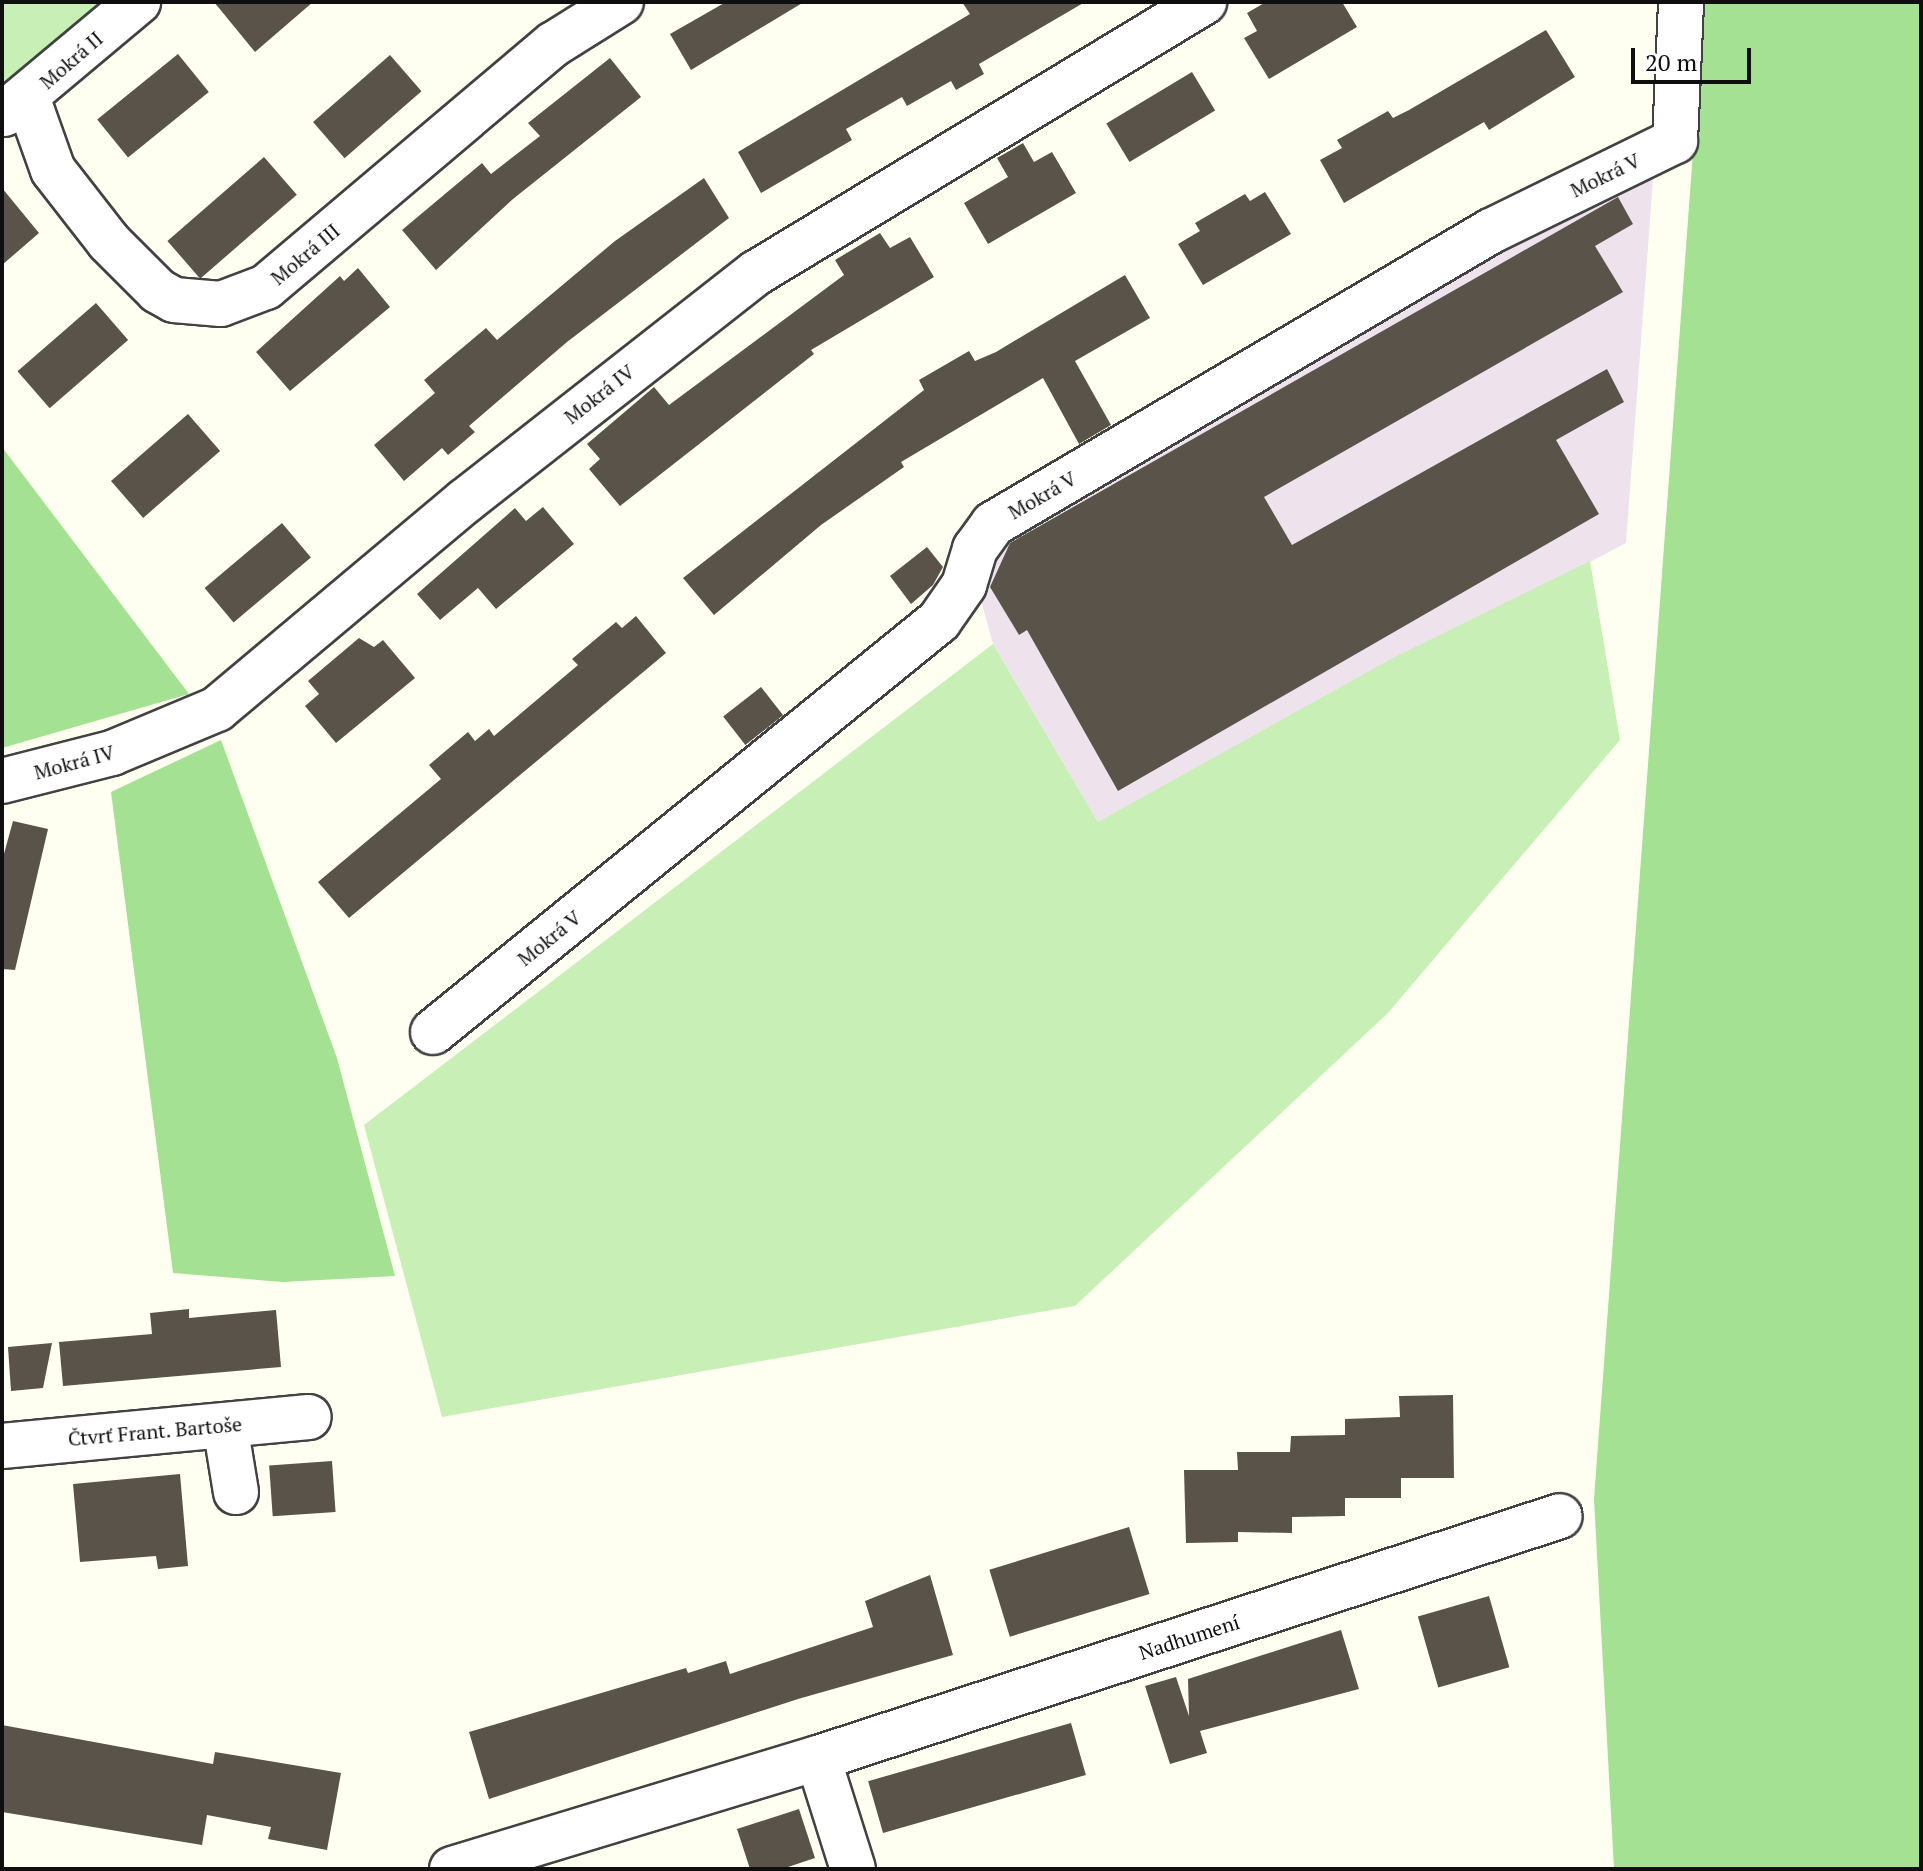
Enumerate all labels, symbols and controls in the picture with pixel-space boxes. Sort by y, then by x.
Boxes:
street label: Mokrá II [35,26,107,94]
scale bar [1635,32,1755,82]
text: 20 m [1645,46,1697,78]
street label: Mokrá V [1566,148,1644,202]
street label: Mokrá III [266,218,344,290]
street label: Mokrá IV [559,359,639,429]
street label: Mokrá V [1004,466,1080,524]
street label: Mokrá IV [31,740,117,784]
street label: Mokrá V [512,905,586,971]
street label: Čtvrť Frant. Bartoše [67,1411,243,1451]
street label: Nadhumení [1136,1609,1242,1665]

